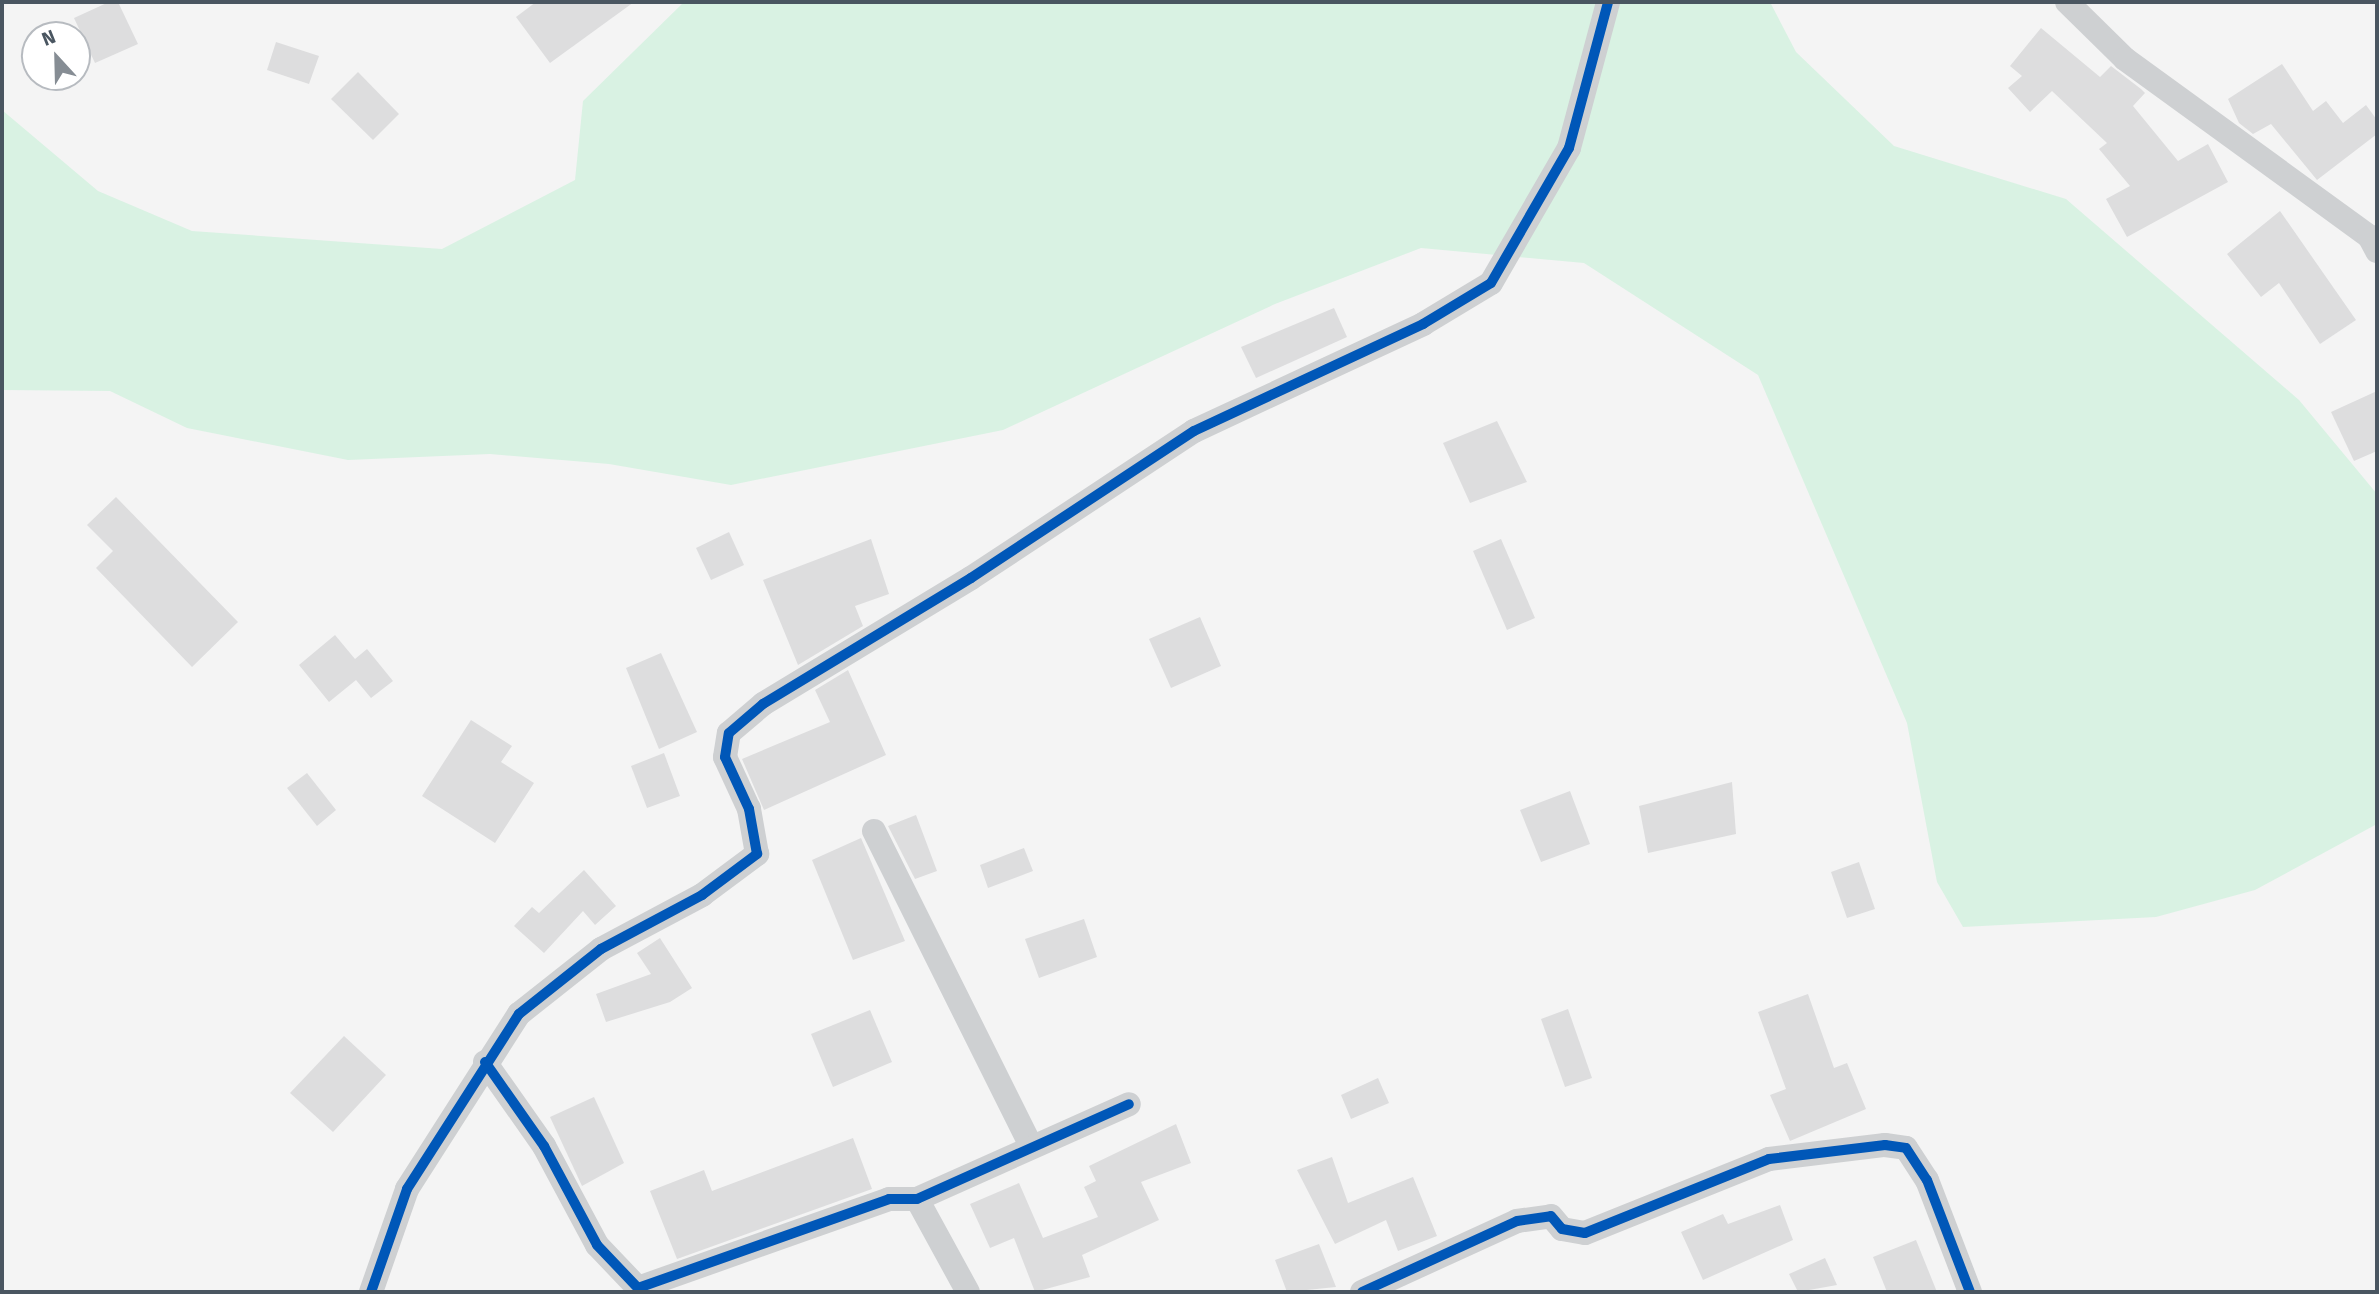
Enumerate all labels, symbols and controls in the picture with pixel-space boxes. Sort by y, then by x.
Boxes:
north arrow [21,21,91,91]
text: N [39,25,59,51]

